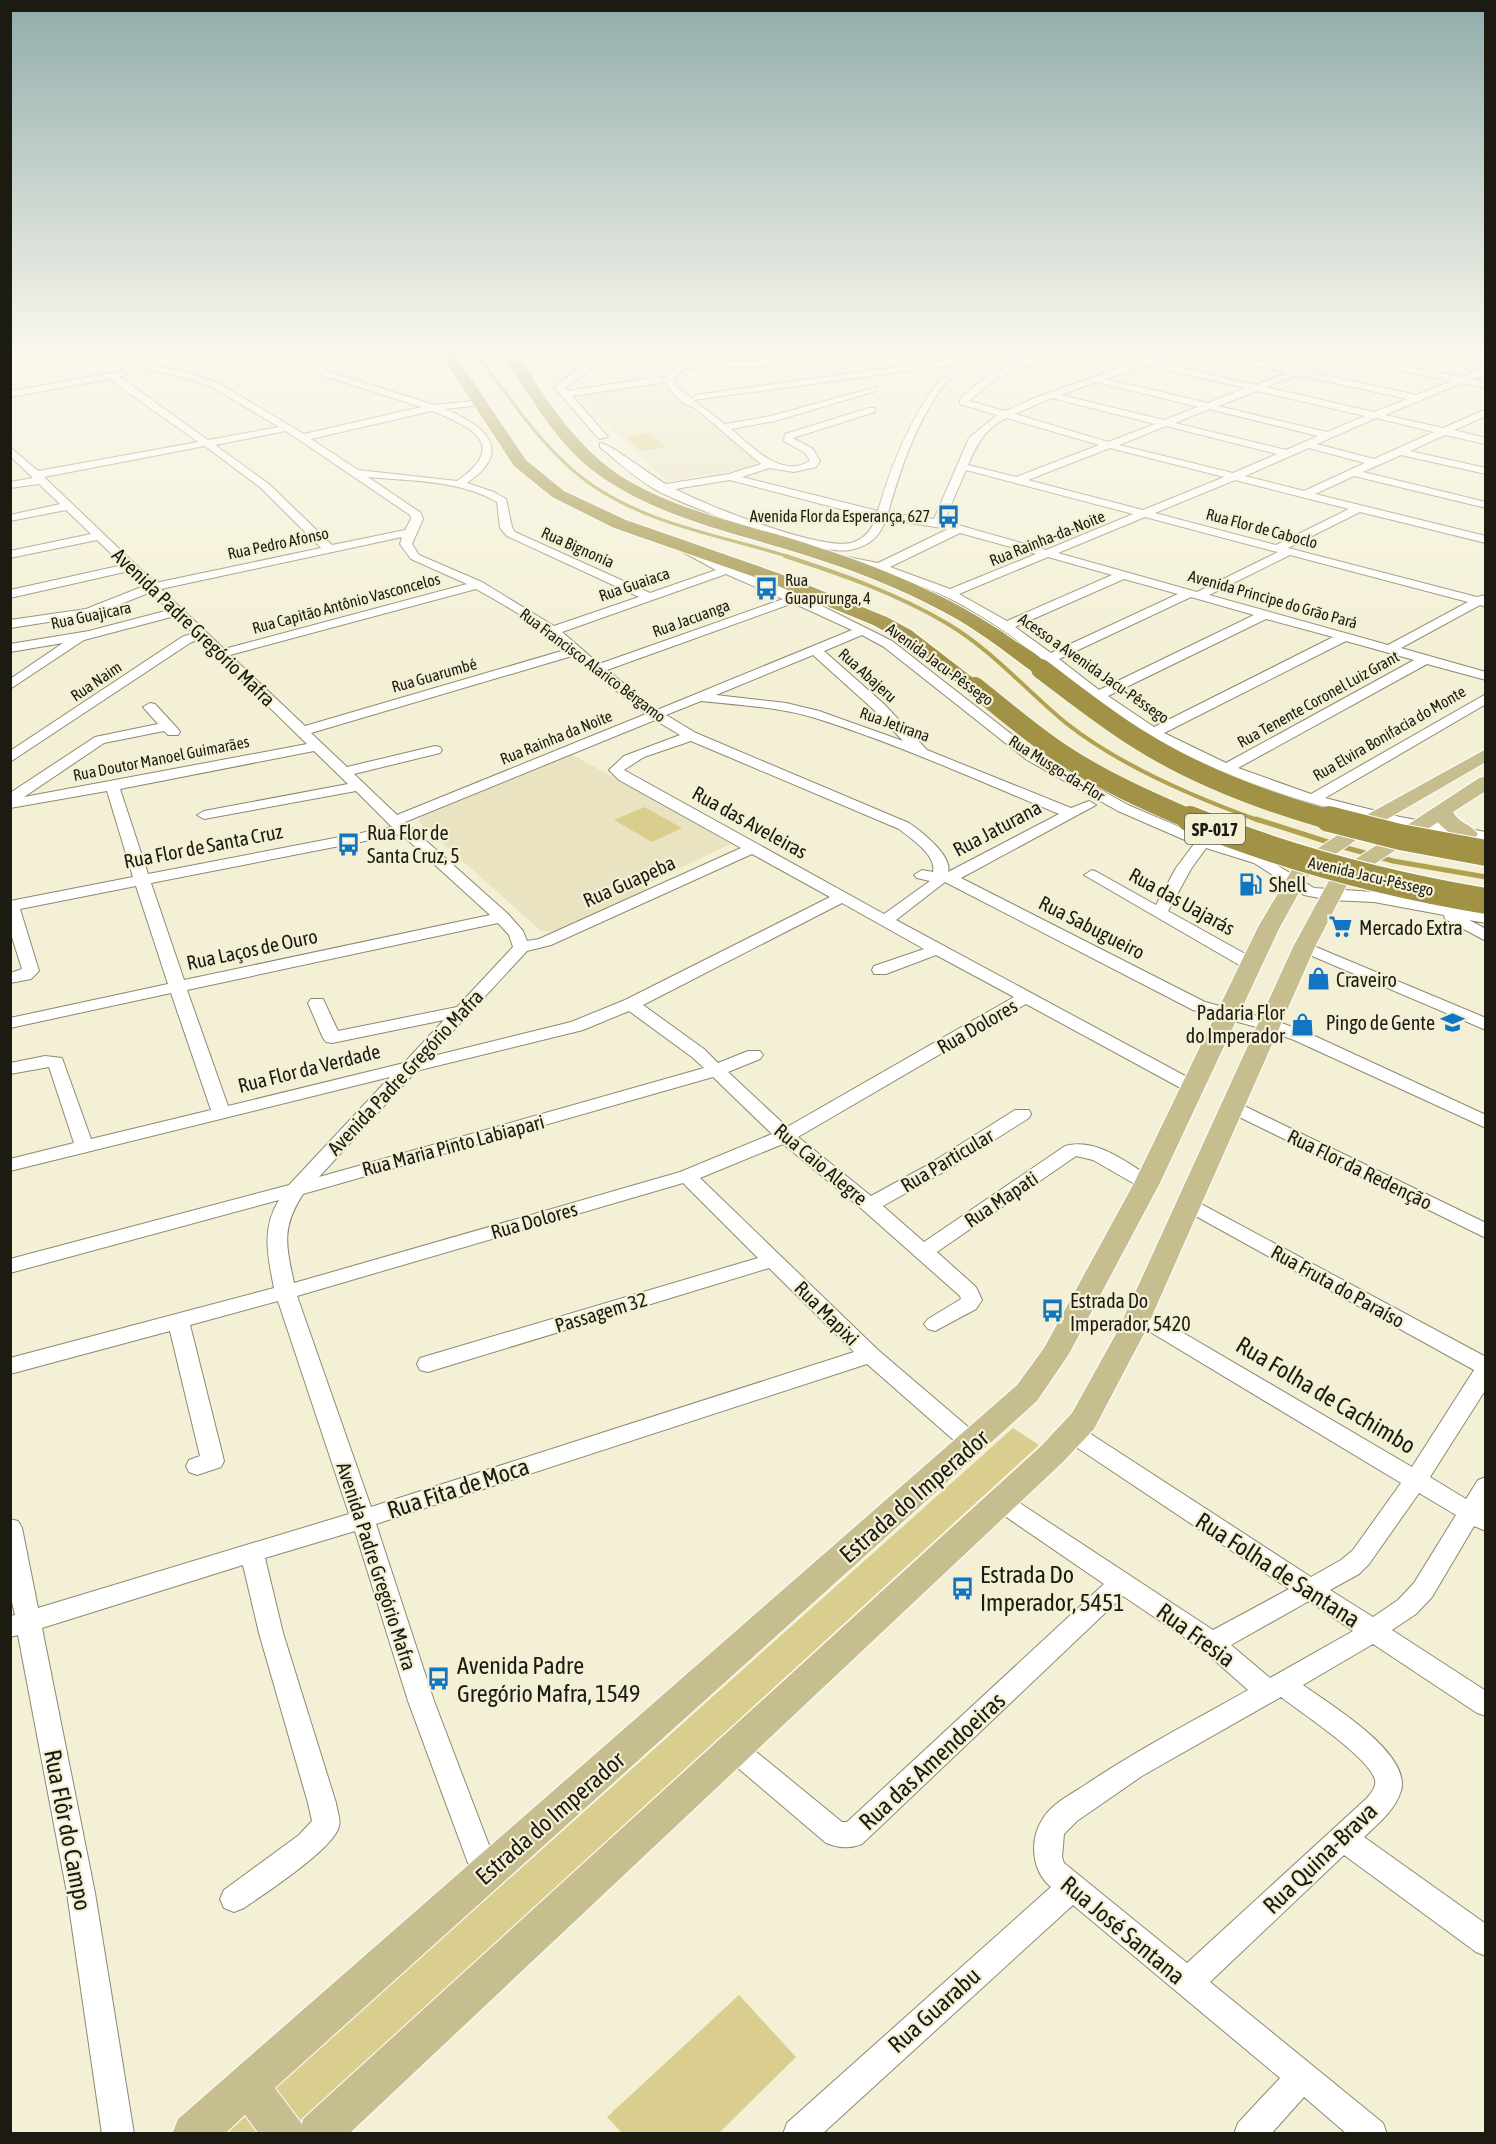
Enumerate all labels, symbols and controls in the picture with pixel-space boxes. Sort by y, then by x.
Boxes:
bus stop icon: Avenida Flor da Esperança, 627 [935,503,961,529]
street label: Rua Flor de Caboclo [1204,504,1320,552]
place label: Avenida Flor da Esperança, 627 [750,507,930,526]
street label: Rua Rainha-da-Noite [987,507,1107,569]
street label: Rua Pedro Afonso [226,523,330,563]
street label: Rua Bignonia [538,523,617,572]
street label: Avenida Padre Gregório Mafra [108,543,280,711]
street label: Rua Guaiaca [596,564,672,604]
street label: Avenida Principe do Grão Pará [1186,566,1360,633]
street label: Rua Capitão Antônio Vasconcelos [250,569,443,638]
place label: Rua Guapurunga, 4 [785,571,871,608]
bus stop icon: Rua Guapurunga, 4 [754,576,780,602]
street label: Rua Jacuanga [650,596,732,641]
street label: Rua Guajicara [49,598,133,633]
street label: Rua Francisco Alarico Bérgamo [516,604,669,726]
street label: Acesso a Avenida Jacu-Pêssego [1015,609,1173,728]
street label: Avenida Jacu-Pêssego [882,619,997,710]
street label: Rua Abajeru [835,644,901,706]
street label: Rua Tenente Coronel Luiz Grant [1234,647,1402,751]
street label: Rua Guarumbé [389,654,479,696]
street label: Rua Naim [67,657,125,705]
street label: Rua Elvira Bonifacia do Monte [1310,682,1468,784]
street label: Rua Jetirana [858,703,932,745]
street label: Rua Rainha da Noite [497,706,615,768]
street label: Rua Musgo-da-Flor [1005,731,1108,806]
street label: Rua Doutor Manoel Guimarães [71,732,251,784]
street label: Rua das Aveleiras [689,781,811,863]
street label: Rua Jaturana [949,795,1045,861]
road number: SP-017 [1185,814,1245,844]
street label: Rua Flor de Santa Cruz [122,819,284,873]
place label: Rua Flor de Santa Cruz, 5 [367,821,460,867]
bus stop icon: Rua Flor de Santa Cruz, 5 [336,831,362,857]
street label: Rua Guapeba [579,850,679,912]
street label: Avenida Jacu-Pêssego [1306,853,1435,900]
street label: Rua das Uajarás [1125,863,1239,939]
fuel station icon: Shell [1238,871,1264,897]
place label: Shell [1269,873,1307,896]
street label: Rua Sabugueiro [1035,890,1149,964]
supermarket icon: Mercado Extra [1328,914,1354,940]
place label: Mercado Extra [1359,916,1463,939]
street label: Rua Laços de Ouro [184,924,320,974]
shop icon: Craveiro [1305,966,1331,992]
place label: Craveiro [1336,968,1397,991]
street label: Avenida Padre Gregório Mafra [322,985,488,1159]
street label: Rua Dolores [933,994,1021,1058]
place label: Padaria Flor do Imperador [1186,1001,1286,1047]
school or university icon: Pingo de Gente [1440,1009,1466,1035]
shop icon: Padaria Flor do Imperador [1290,1011,1316,1037]
place label: Pingo de Gente [1326,1011,1435,1034]
street label: Rua Flor da Verdade [235,1039,383,1097]
street label: Rua Maria Pinto Labiapari [359,1110,547,1180]
street label: Rua Caio Alegre [770,1118,872,1210]
street label: Rua Particular [896,1123,998,1197]
street label: Rua Flor da Redenção [1284,1124,1436,1214]
street label: Rua Mapati [960,1166,1042,1232]
street label: Rua Dolores [488,1197,580,1243]
street label: Rua Fruta do Paraíso [1267,1240,1409,1332]
street label: Rua Mapixi [790,1276,864,1350]
street label: Passagem 32 [552,1287,650,1337]
place label: Estrada Do Imperador, 5420 [1070,1289,1191,1335]
bus stop icon: Estrada Do Imperador, 5420 [1039,1298,1065,1324]
street label: Rua Folha de Cachimbo [1231,1331,1421,1459]
street label: Estrada do Imperador [834,1423,995,1568]
street label: Rua Fita de Moca [384,1452,532,1524]
street label: Avenida Padre Gregório Mafra [332,1459,422,1673]
street label: Rua Folha de Santana [1191,1507,1365,1633]
place label: Estrada Do Imperador, 5451 [980,1561,1125,1616]
bus stop icon: Estrada Do Imperador, 5451 [949,1575,975,1601]
street label: Rua Fresia [1152,1598,1240,1672]
place label: Avenida Padre Gregório Mafra, 1549 [457,1652,640,1707]
bus stop icon: Avenida Padre Gregório Mafra, 1549 [426,1666,452,1692]
street label: Rua das Amendoeiras [854,1687,1010,1835]
street label: Estrada do Imperador [470,1745,631,1890]
street label: Rua Flôr do Campo [39,1747,97,1913]
street label: Rua Quina-Brava [1257,1797,1383,1919]
street label: Rua José Santana [1056,1870,1190,1990]
street label: Rua Guarabu [883,1962,985,2058]

